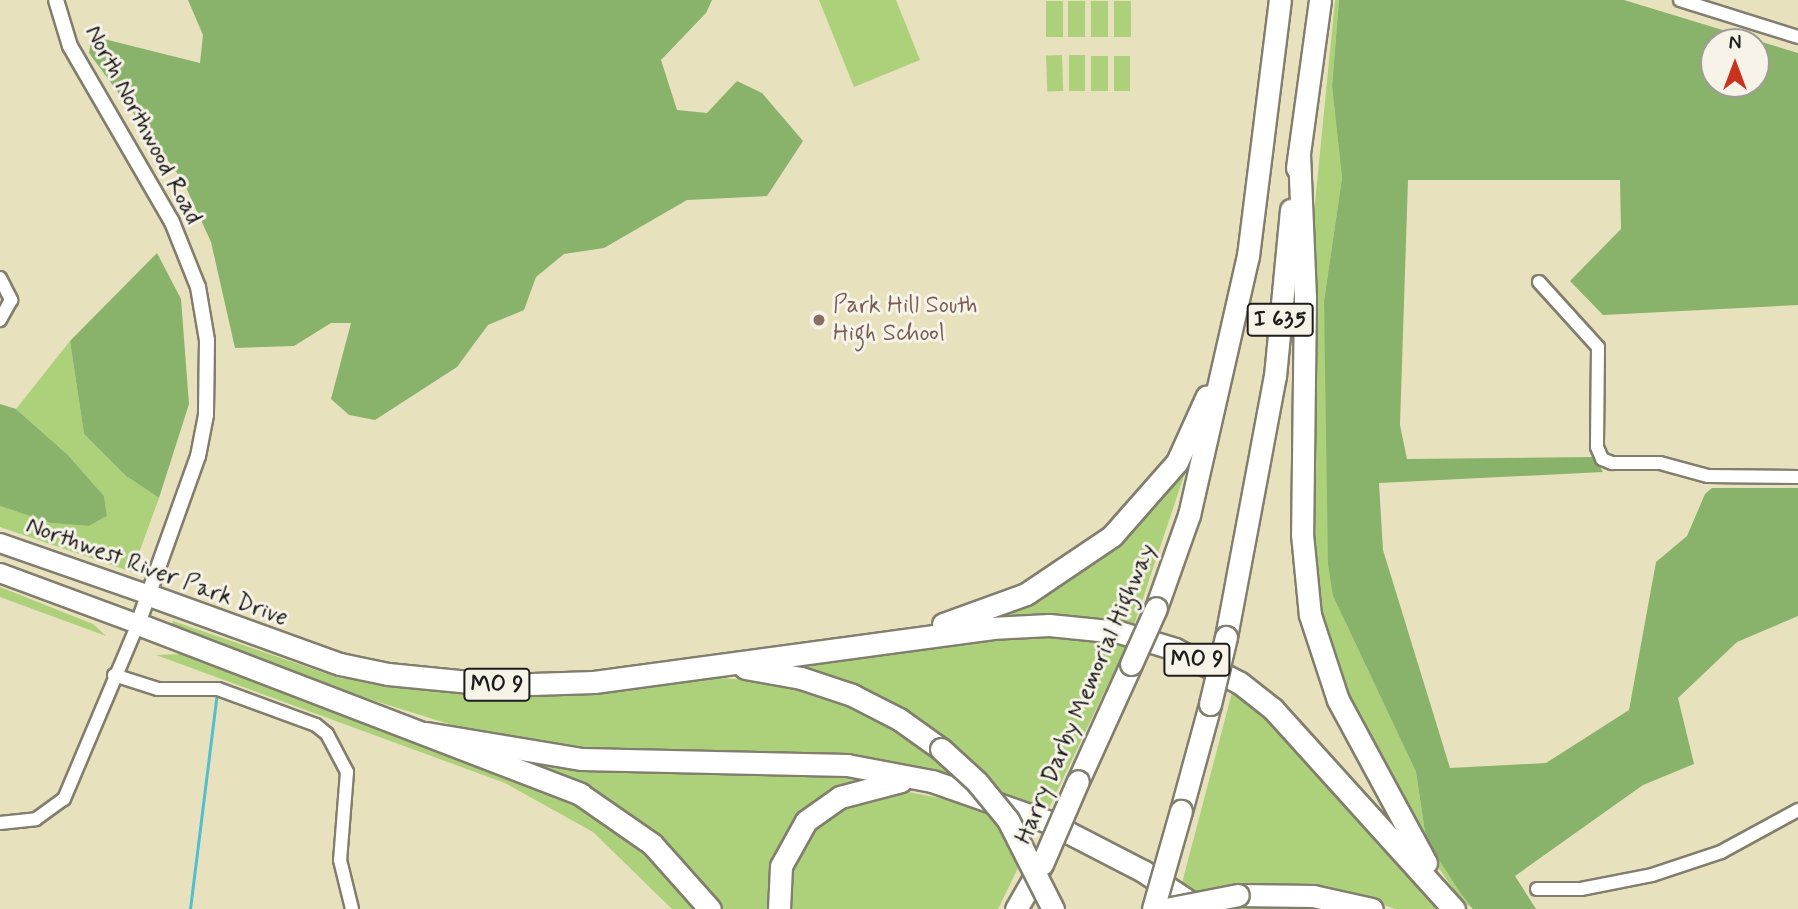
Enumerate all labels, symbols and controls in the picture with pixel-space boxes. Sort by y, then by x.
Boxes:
street label: North Northwood Road [79,21,207,229]
north arrow [1700,28,1770,98]
text: N [1729,31,1741,56]
place label: Park Hill South High School [833,292,978,348]
road number: I 635 [1245,300,1315,340]
marker: Park Hill South High School [811,312,827,328]
street label: Northwest River Park Drive [23,512,291,632]
street label: Harry Darby Memorial Highway [1009,537,1163,851]
road number: MO 9 [1162,640,1232,680]
road number: MO 9 [462,666,532,705]

